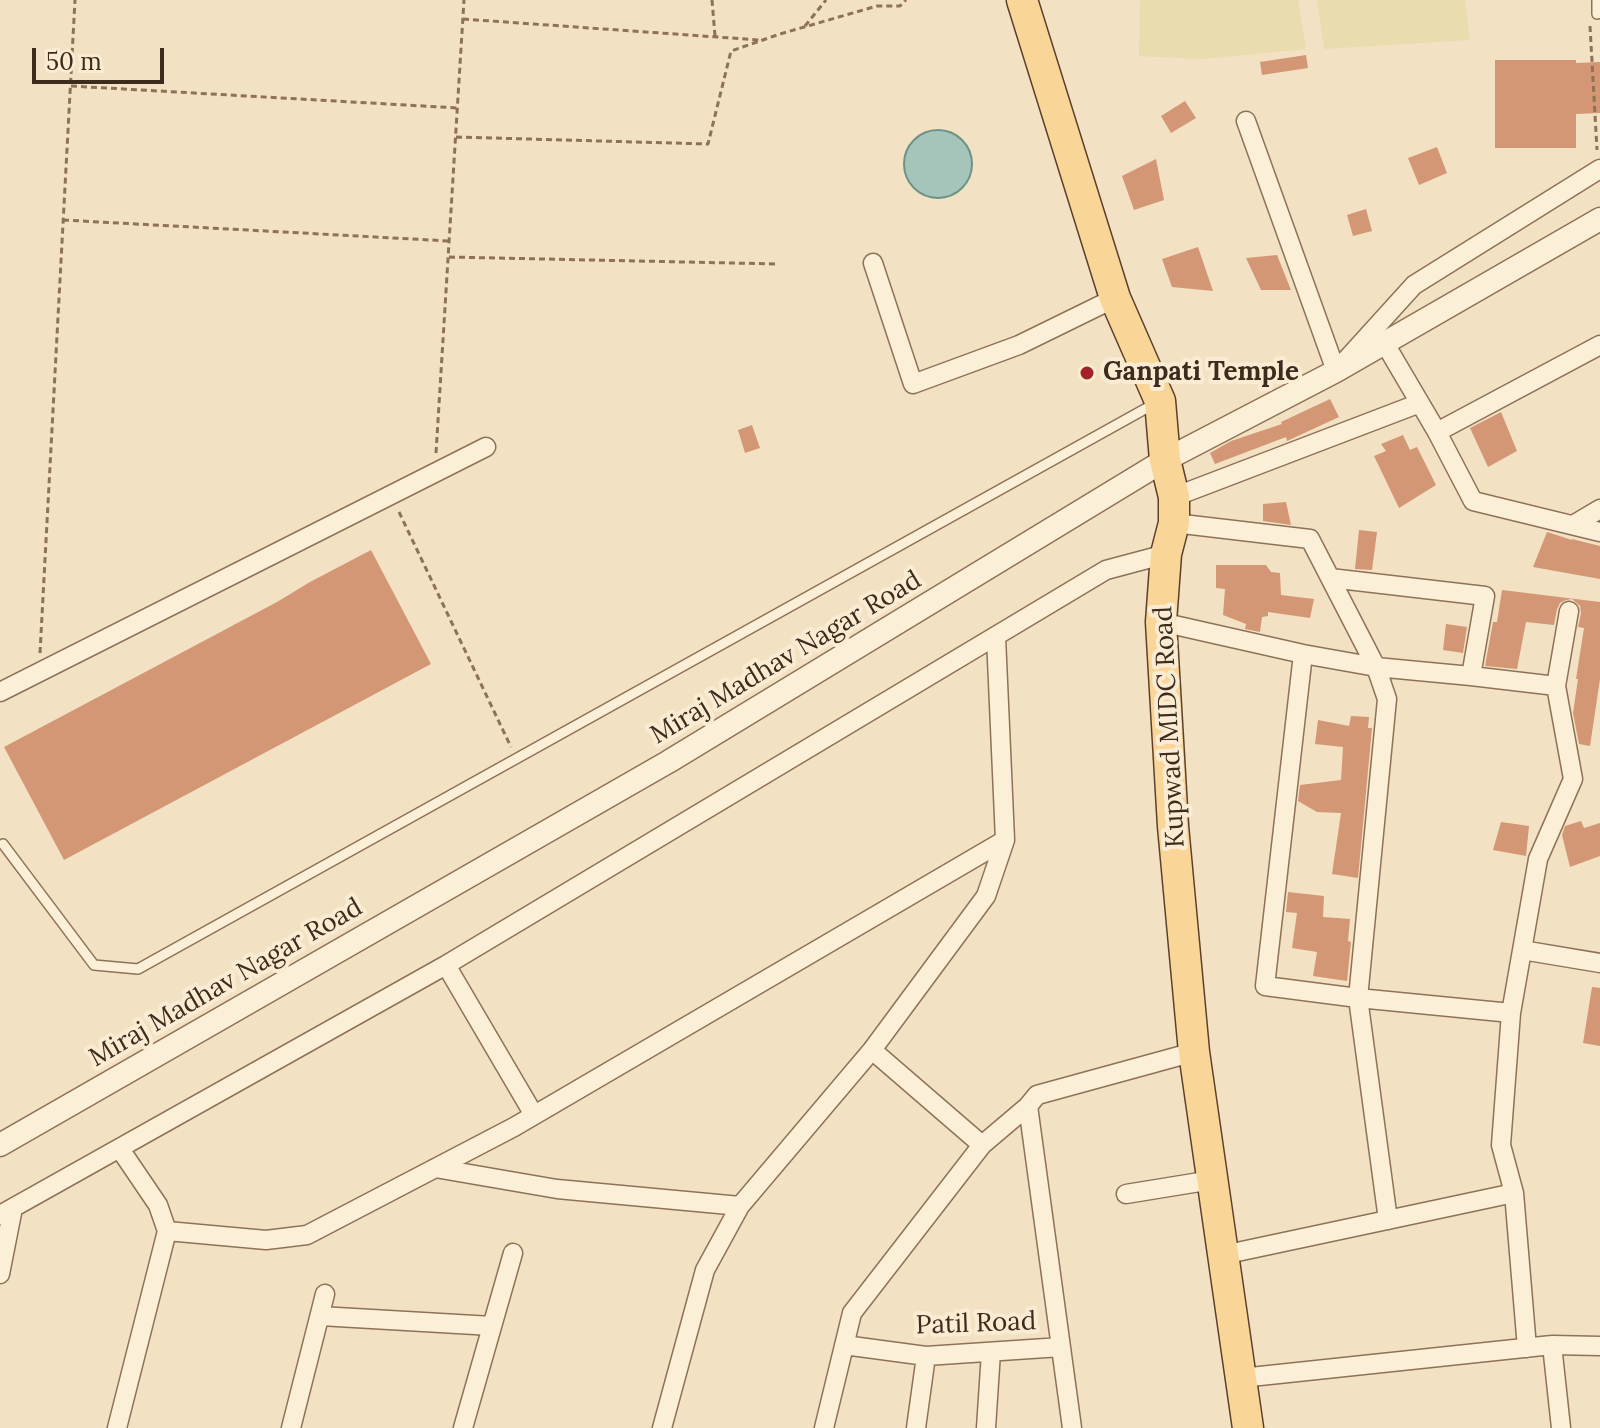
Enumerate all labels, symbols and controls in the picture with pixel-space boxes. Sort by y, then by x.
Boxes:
scale bar [36,32,168,82]
text: 50 m [46,46,102,77]
place label: Ganpati Temple [1103,357,1299,389]
marker: Ganpati Temple [1078,364,1096,382]
street label: Miraj Madhav Nagar Road [645,565,927,751]
street label: Kupwad MIDC Road [1148,605,1192,849]
street label: Miraj Madhav Nagar Road [84,892,368,1074]
street label: Patil Road [915,1306,1037,1342]

